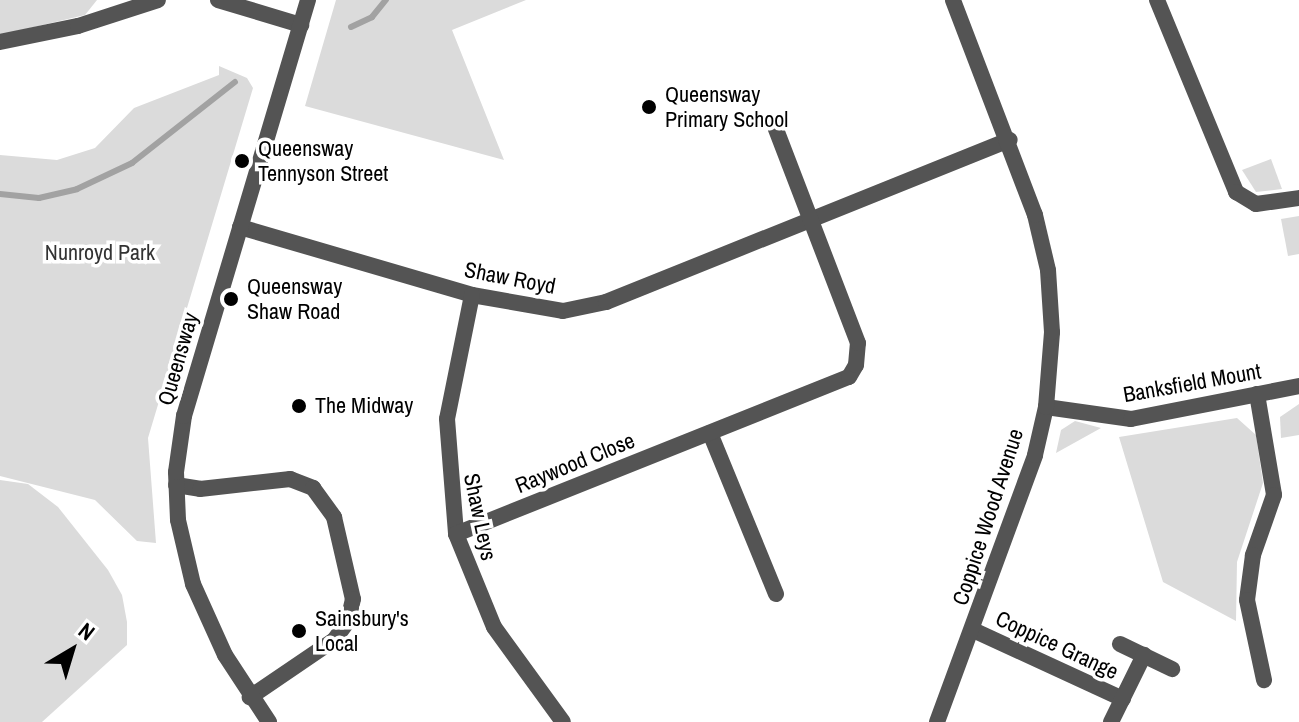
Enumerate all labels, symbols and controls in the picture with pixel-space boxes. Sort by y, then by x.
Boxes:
place label: Queensway Primary School [665,81,788,132]
marker: Queensway Primary School [640,98,658,116]
place label: Queensway Tennyson Street [258,135,388,186]
marker: Queensway Tennyson Street [233,152,251,170]
park label: Nunroyd Park [45,240,155,266]
street label: Shaw Royd [462,256,558,300]
place label: Queensway Shaw Road [247,273,342,324]
marker: Queensway Shaw Road [222,290,240,308]
street label: Queensway [152,310,204,408]
street label: Banksfield Mount [1121,358,1263,408]
place label: The Midway [315,393,413,419]
marker: The Midway [290,397,308,415]
street label: Coppice Wood Avenue [947,425,1029,609]
street label: Raywood Close [511,427,639,499]
street label: Shaw Leys [458,471,502,563]
place label: Sainsbury's Local [315,605,409,656]
street label: Coppice Grange [991,605,1123,685]
north arrow [32,610,112,690]
text: N [72,615,101,647]
marker: Sainsbury's Local [290,622,308,640]

